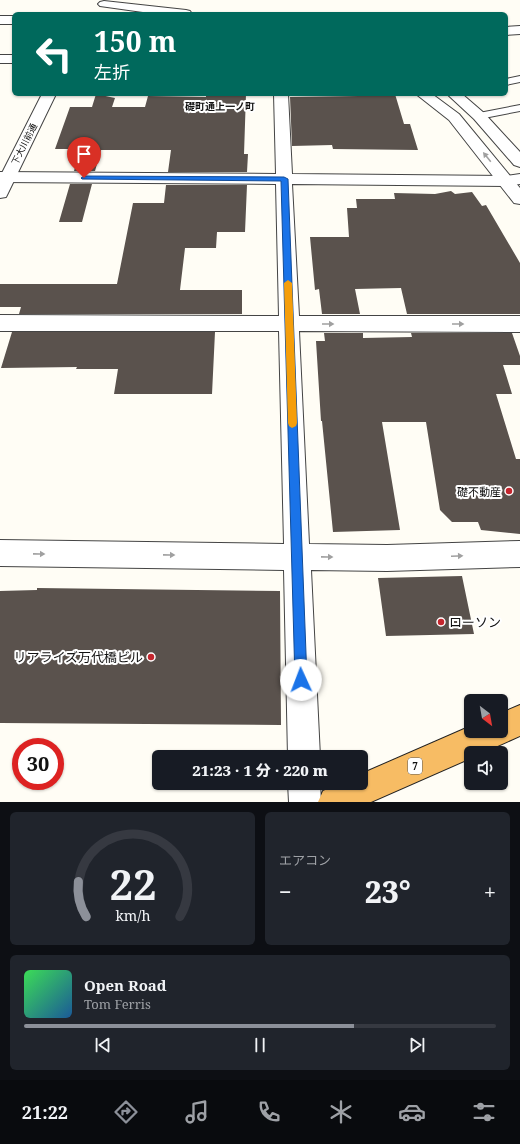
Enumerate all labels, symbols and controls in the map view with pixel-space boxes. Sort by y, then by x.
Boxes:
text: 150 m [94,22,176,60]
icon: left [28,28,80,80]
text: 左折 [94,60,130,84]
district label: 礎町通上一ノ町 [185,99,255,113]
street label: 下大川前通 [8,121,40,167]
pin [67,137,101,178]
icon: arrive [73,143,95,165]
one-way arrow [482,152,491,163]
one-way arrow [322,321,335,327]
one-way arrow [452,321,465,327]
place label: 礎不動産 [457,484,501,499]
marker: 礎不動産 [504,486,514,496]
one-way arrow [33,551,46,557]
one-way arrow [163,552,176,558]
one-way arrow [451,552,463,559]
one-way arrow [321,554,334,560]
place label: ローソン [449,613,501,631]
marker: ローソン [436,617,446,627]
place label: リアライズ万代橋ビル [13,648,143,666]
marker: リアライズ万代橋ビル [146,652,156,662]
position arrow [280,659,322,701]
north arrow [464,694,508,738]
map controls [464,694,508,790]
speed limit sign: 30 [12,738,64,790]
button: sound [464,746,508,790]
road number: 7 [408,758,422,774]
text: 21:23 · 1 分 · 220 m [192,760,328,780]
text: エアコン [279,851,331,869]
text: 22 [109,855,156,911]
text: 23° [365,871,411,912]
text: − [279,876,292,906]
text: + [484,876,496,906]
text: km/h [115,905,150,924]
text: Open Road [84,975,167,995]
text: Tom Ferris [84,995,151,1013]
icon: previous [92,1034,114,1056]
icon: pause [249,1034,271,1056]
icon: next [406,1034,428,1056]
icon: directions [112,1098,140,1126]
icon: music [183,1098,211,1126]
icon: phone [255,1098,283,1126]
icon: climate [327,1098,355,1126]
icon: car [398,1098,426,1126]
icon: filters [470,1098,498,1126]
text: 21:22 [22,1100,68,1124]

